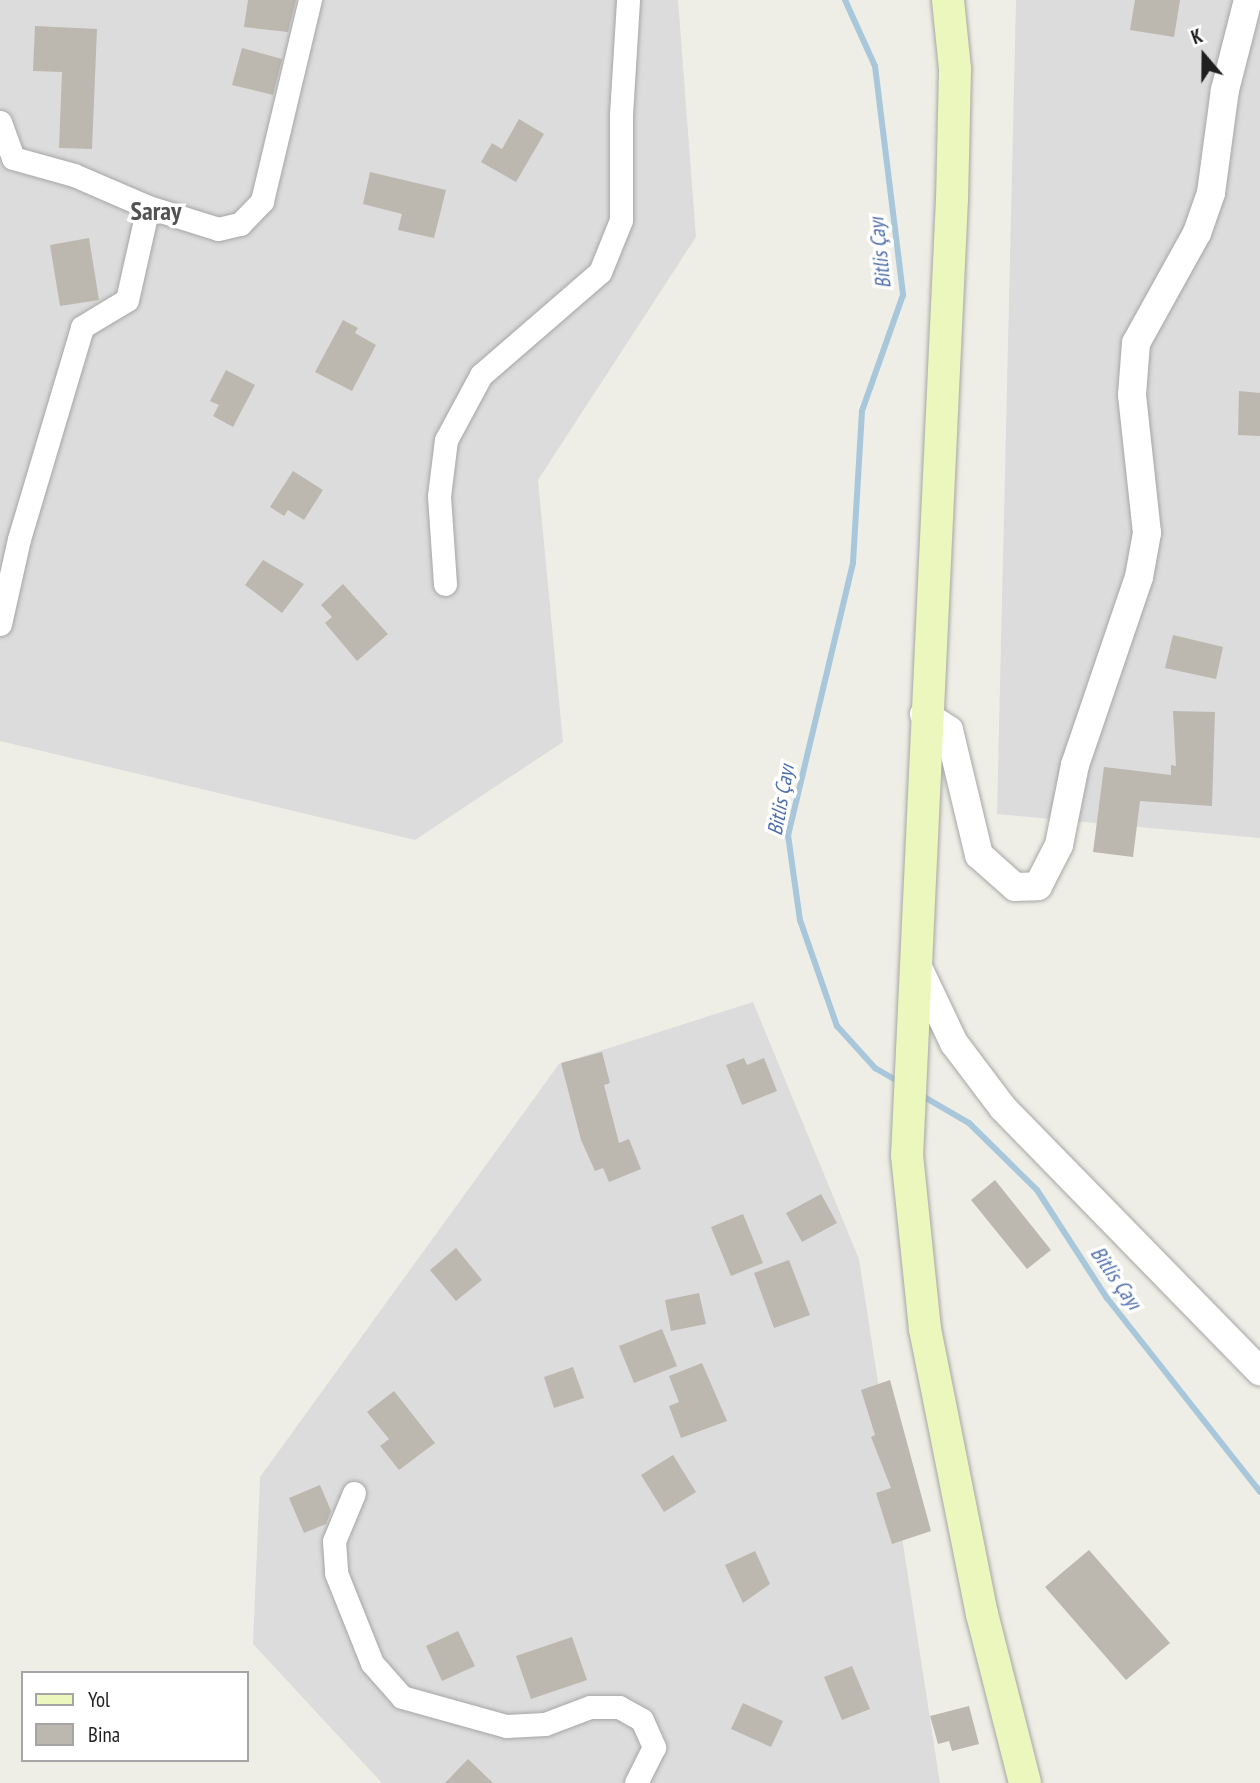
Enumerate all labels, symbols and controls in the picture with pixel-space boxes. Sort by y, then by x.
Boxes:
north arrow [1169,21,1239,91]
text: K [1188,23,1206,49]
district label: Saray [131,195,181,227]
water label: Bitlis Çayı [864,216,896,290]
water label: Bitlis Çayı [762,763,800,837]
water label: Bitlis Çayı [1085,1242,1147,1314]
legend [21,1671,248,1762]
text: Yol [88,1686,110,1713]
text: Bina [88,1721,120,1748]

